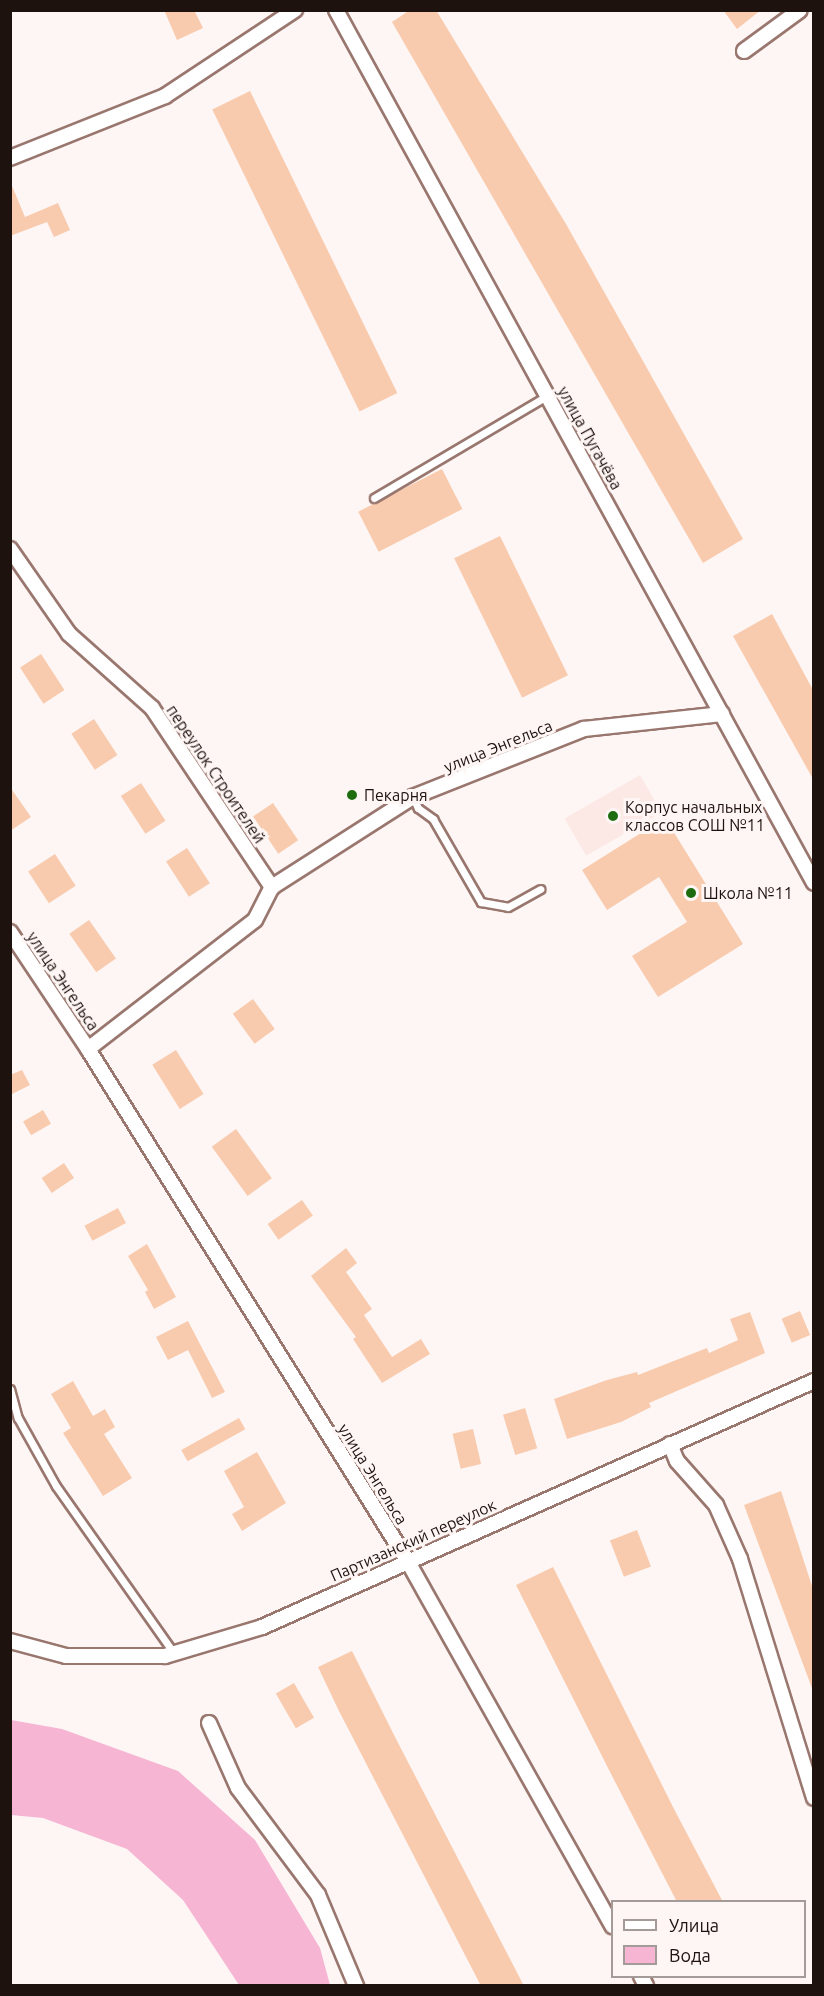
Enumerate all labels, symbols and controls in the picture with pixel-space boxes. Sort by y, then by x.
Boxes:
street label: улица Пугачёва [554,383,626,493]
street label: переулок Строителей [163,701,269,847]
street label: улица Энгельса [441,716,555,776]
place label: Пекарня [364,785,428,805]
marker: Пекарня [345,788,359,802]
place label: Корпус начальных классов СОШ №11 [625,797,765,835]
marker: Корпус начальных классов СОШ №11 [606,809,620,823]
place label: Школа №11 [703,883,793,903]
marker: Школа №11 [684,886,698,900]
street label: улица Энгельса [23,928,103,1034]
street label: улица Энгельса [334,1420,412,1528]
street label: Партизанский переулок [327,1495,499,1585]
legend [611,1900,806,1978]
text: Улица [669,1915,719,1935]
text: Вода [669,1945,711,1965]

